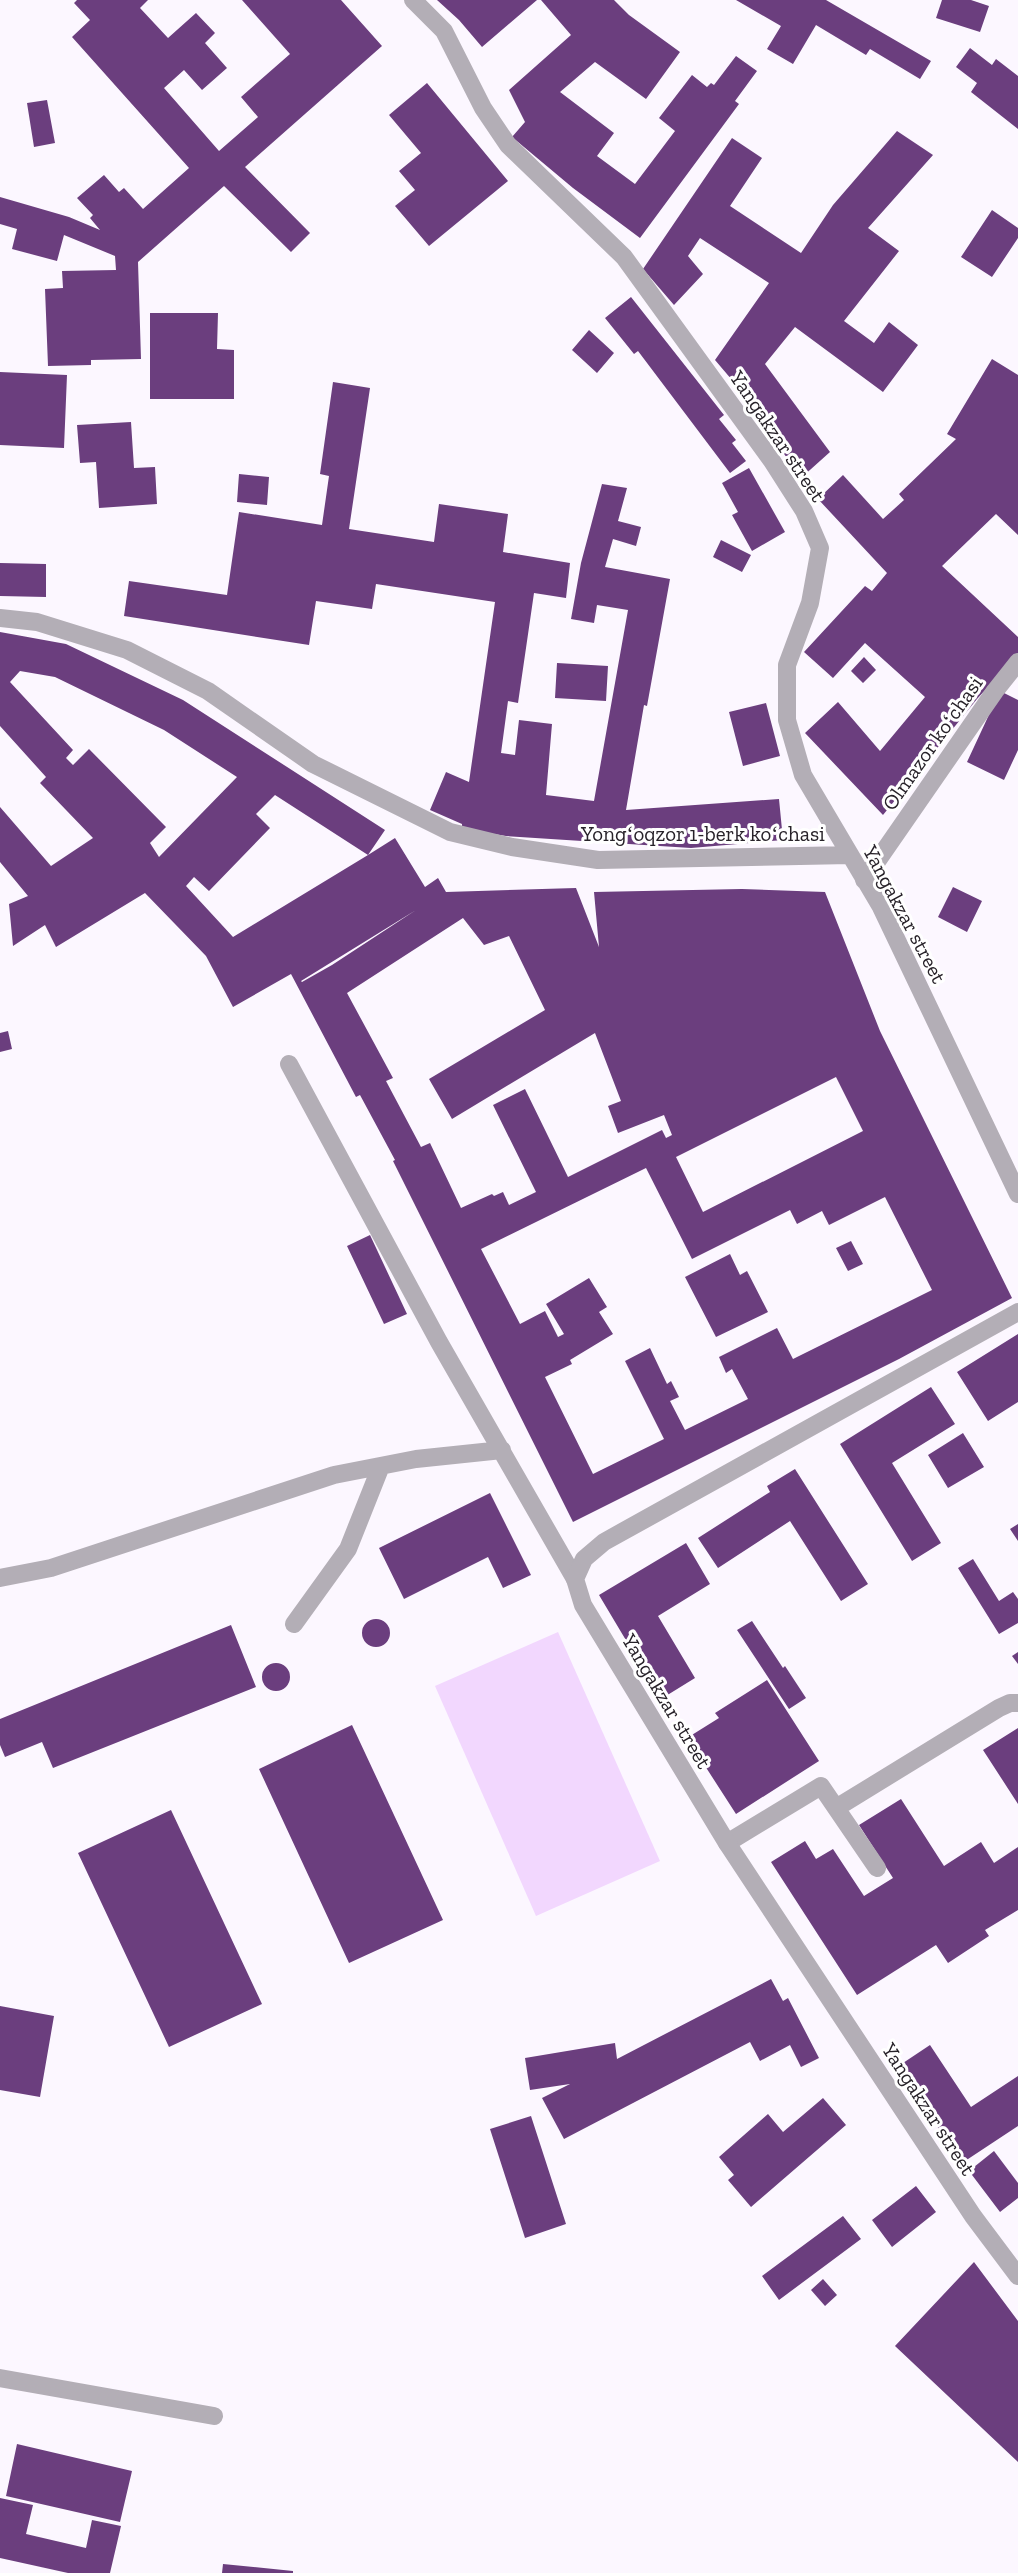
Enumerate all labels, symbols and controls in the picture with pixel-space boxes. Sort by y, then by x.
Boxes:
street label: Yangakzar street [724,365,831,506]
street label: Olmazor koʻchasi [877,671,988,815]
street label: Yongʻoqzor 1-berk koʻchasi [580,821,825,846]
street label: Yangakzar street [858,840,952,987]
street label: Yangakzar street [616,1628,717,1773]
street label: Yangakzar street [876,2037,981,2180]

